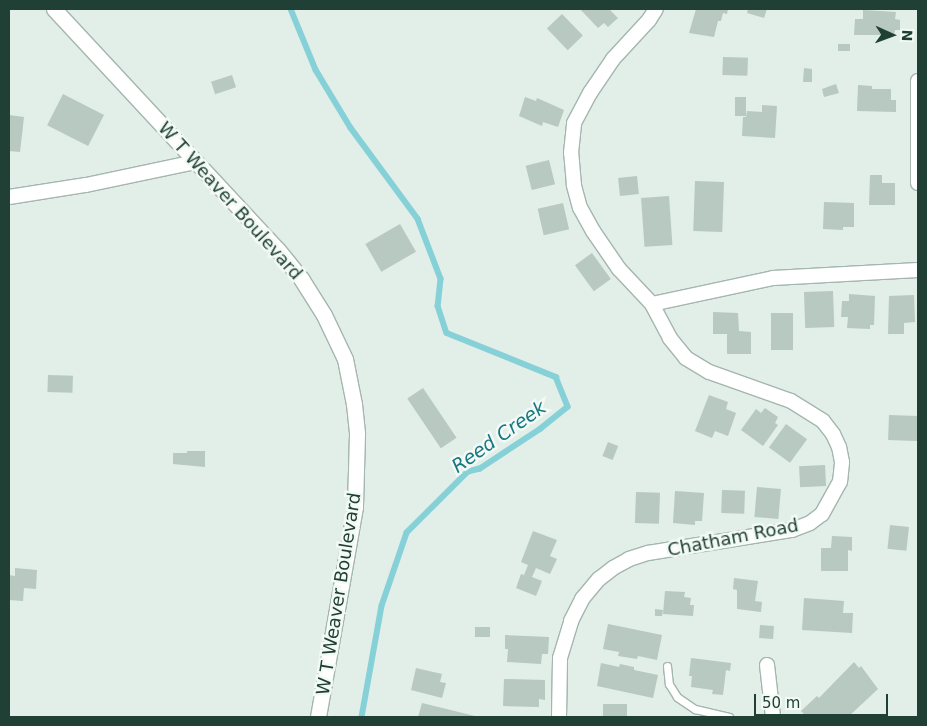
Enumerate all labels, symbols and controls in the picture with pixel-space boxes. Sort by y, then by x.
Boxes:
north arrow [867,10,917,60]
text: N [899,29,915,42]
street label: W T Weaver Boulevard [153,118,307,284]
water label: Reed Creek [447,396,551,478]
street label: W T Weaver Boulevard [312,491,366,697]
street label: Chatham Road [666,515,800,561]
scale bar [757,684,891,716]
text: 50 m [762,694,800,712]

